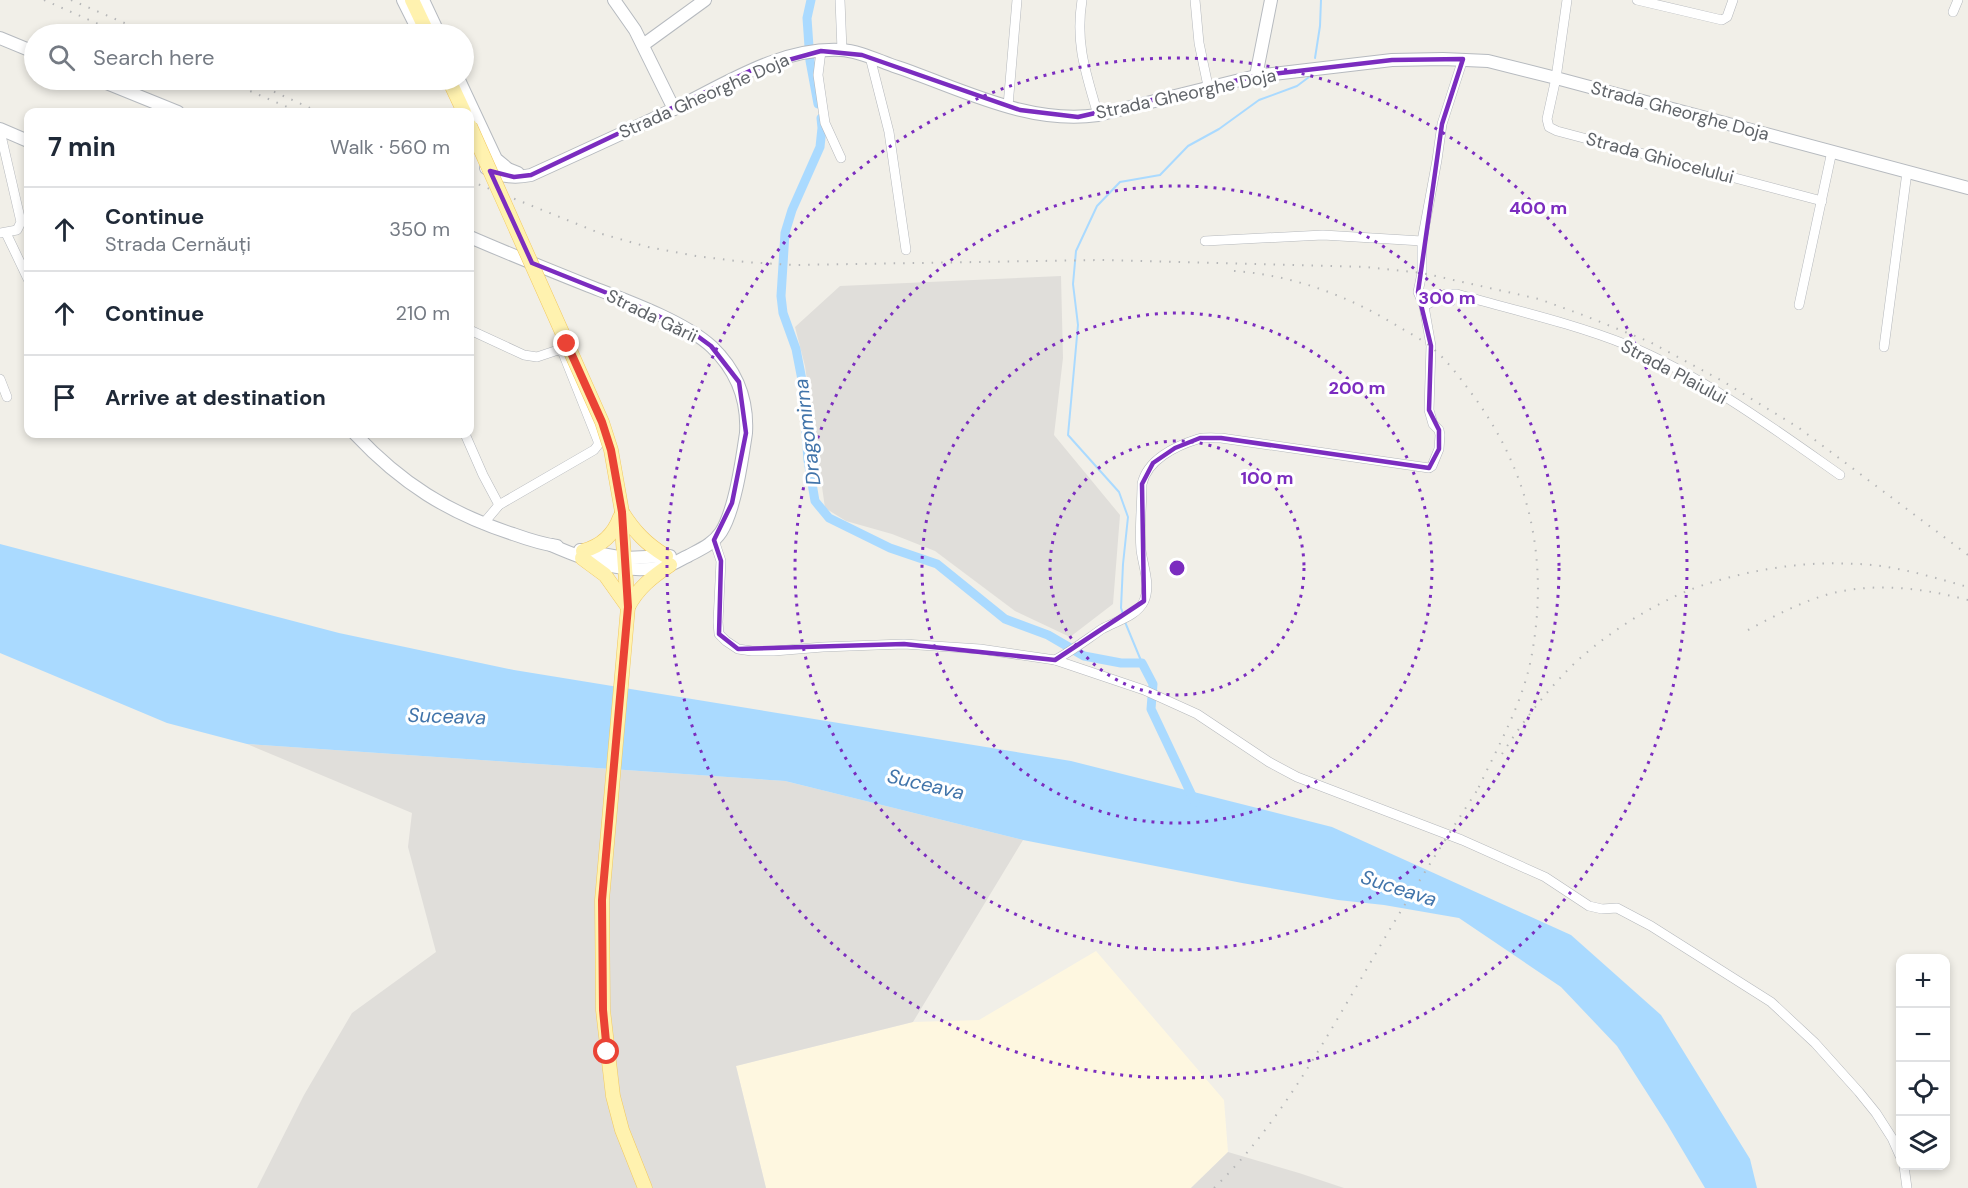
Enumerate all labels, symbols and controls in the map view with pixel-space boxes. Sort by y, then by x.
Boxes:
search box [24,24,474,90]
icon: search [45,41,78,74]
text: Search here [93,43,214,72]
street label: Strada Gheorghe Doja [615,48,793,144]
street label: Strada Gheorghe Doja [1094,63,1278,125]
street label: Strada Gheorghe Doja [1588,76,1772,146]
street label: Strada Ghiocelului [1583,127,1737,189]
text: 7 min [48,130,116,164]
text: Walk · 560 m [330,134,450,160]
text: 400 m [1509,196,1567,220]
text: Continue [105,202,204,231]
icon: ahead [48,213,81,246]
text: 350 m [389,216,450,242]
text: Strada Cernăuți [105,231,251,257]
street label: Strada Gării [602,284,702,348]
text: 300 m [1418,286,1476,310]
icon: ahead [48,297,81,330]
text: Continue [105,299,204,328]
text: 210 m [395,300,450,326]
route end [553,330,579,356]
street label: Strada Plaiului [1617,334,1731,410]
text: 200 m [1329,376,1385,400]
water label: Dragomirna [788,377,826,487]
icon: arrive [48,381,81,414]
text: Arrive at destination [105,383,326,412]
text: 100 m [1240,466,1294,490]
centre of rings [1167,558,1187,578]
water label: Suceava [407,702,487,730]
water label: Suceava [885,763,967,805]
water label: Suceava [1358,864,1440,912]
map controls [1896,954,1950,1170]
button: + [1896,954,1950,1008]
button: − [1896,1008,1950,1062]
route start [593,1038,619,1064]
button: locate [1896,1062,1950,1116]
button: layers [1896,1116,1950,1170]

